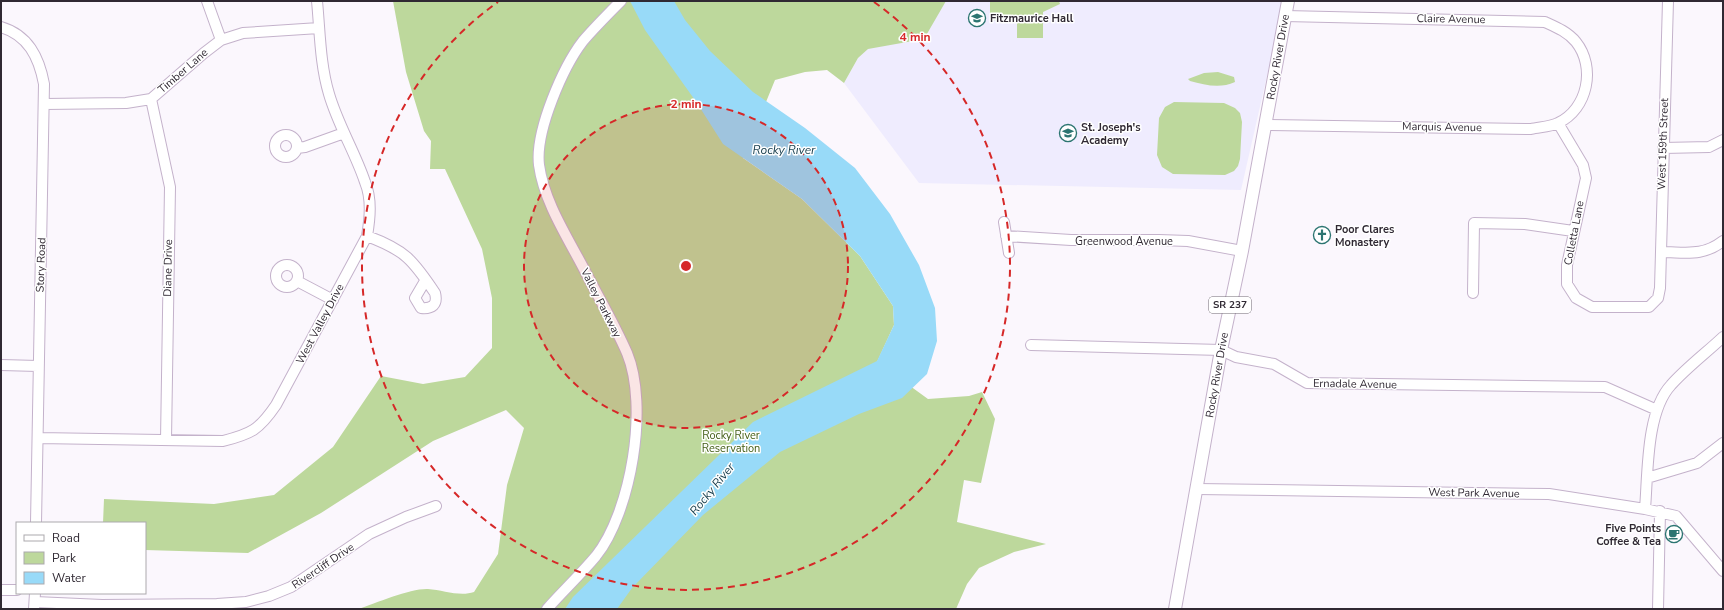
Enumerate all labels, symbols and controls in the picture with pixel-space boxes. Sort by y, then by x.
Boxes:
school or university icon: Fitzmaurice Hall [967,8,987,28]
place label: Fitzmaurice Hall [990,11,1074,26]
street label: Claire Avenue [1416,11,1486,27]
street label: Rocky River Drive [1263,13,1293,101]
text: 4 min [899,29,931,45]
street label: Timber Lane [155,45,211,97]
text: 2 min [670,96,702,112]
street label: West 159th Street [1654,98,1672,190]
street label: Marquis Avenue [1402,119,1482,135]
place label: St. Joseph's Academy [1081,120,1141,148]
school or university icon: St. Joseph's Academy [1058,123,1078,143]
water label: Rocky River [753,142,816,158]
street label: Colletta Lane [1560,199,1588,267]
place label: Poor Clares Monastery [1335,222,1394,250]
church icon: Poor Clares Monastery [1312,225,1332,245]
street label: Greenwood Avenue [1075,234,1173,249]
street label: Story Road [33,237,49,293]
street label: Diane Drive [160,239,176,297]
centre of rings [679,259,693,273]
street label: Valley Parkway [577,265,625,341]
street label: West Valley Drive [293,281,348,367]
road number: SR 237 [1209,297,1251,313]
street label: Rocky River Drive [1202,331,1232,419]
street label: Ernadale Avenue [1313,376,1397,392]
park label: Rocky River Reservation [702,428,760,456]
water label: Rocky River [686,459,738,518]
street label: West Park Avenue [1428,485,1520,501]
place label: Five Points Coffee & Tea [1596,521,1661,549]
legend [16,522,146,594]
cafe icon: Five Points Coffee & Tea [1664,524,1684,544]
text: Road [52,530,80,546]
street label: Rivercliff Drive [289,540,357,592]
text: Park [52,550,77,566]
text: Water [52,570,86,586]

